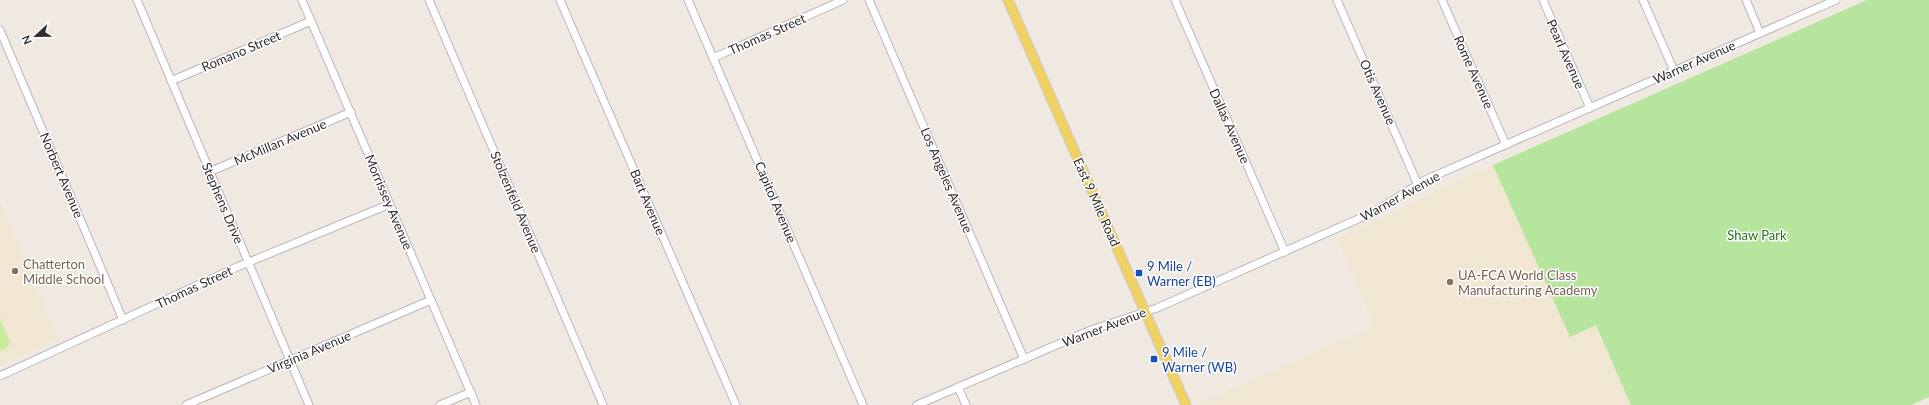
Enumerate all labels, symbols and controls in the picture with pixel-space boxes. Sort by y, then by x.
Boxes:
street label: Thomas Street [726,10,808,58]
north arrow [16,16,56,56]
street label: Pearl Avenue [1544,17,1589,91]
street label: Romano Street [199,27,283,75]
street label: Rome Avenue [1451,33,1497,111]
text: N [19,34,34,46]
street label: Warner Avenue [1650,37,1738,87]
street label: Otis Avenue [1356,57,1400,127]
street label: Dallas Avenue [1206,86,1254,166]
street label: McMillan Avenue [231,115,329,169]
street label: Los Angeles Avenue [918,125,977,235]
street label: Norbert Avenue [37,130,87,220]
street label: Stolzenfeld Avenue [487,149,545,255]
street label: Morrissey Avenue [362,152,416,252]
street label: East 9 Mile Road [1070,155,1124,249]
street label: Capitol Avenue [752,159,800,245]
street label: Stephens Drive [199,160,247,246]
street label: Bart Avenue [627,167,669,238]
street label: Warner Avenue [1357,168,1443,224]
park label: Shaw Park [1727,227,1787,243]
place label: Chatterton Middle School [23,256,104,287]
place label: 9 Mile / Warner (EB) [1147,258,1216,289]
street label: Thomas Street [153,262,235,312]
marker: Chatterton Middle School [10,266,20,276]
place label: UA-FCA World Class Manufacturing Academy [1458,267,1598,298]
marker: 9 Mile / Warner (EB) [1134,268,1144,278]
marker: UA-FCA World Class Manufacturing Academy [1445,277,1455,287]
street label: Warner Avenue [1060,304,1148,350]
street label: Virginia Avenue [265,327,353,377]
place label: 9 Mile / Warner (WB) [1162,344,1237,375]
marker: 9 Mile / Warner (WB) [1149,354,1159,364]

